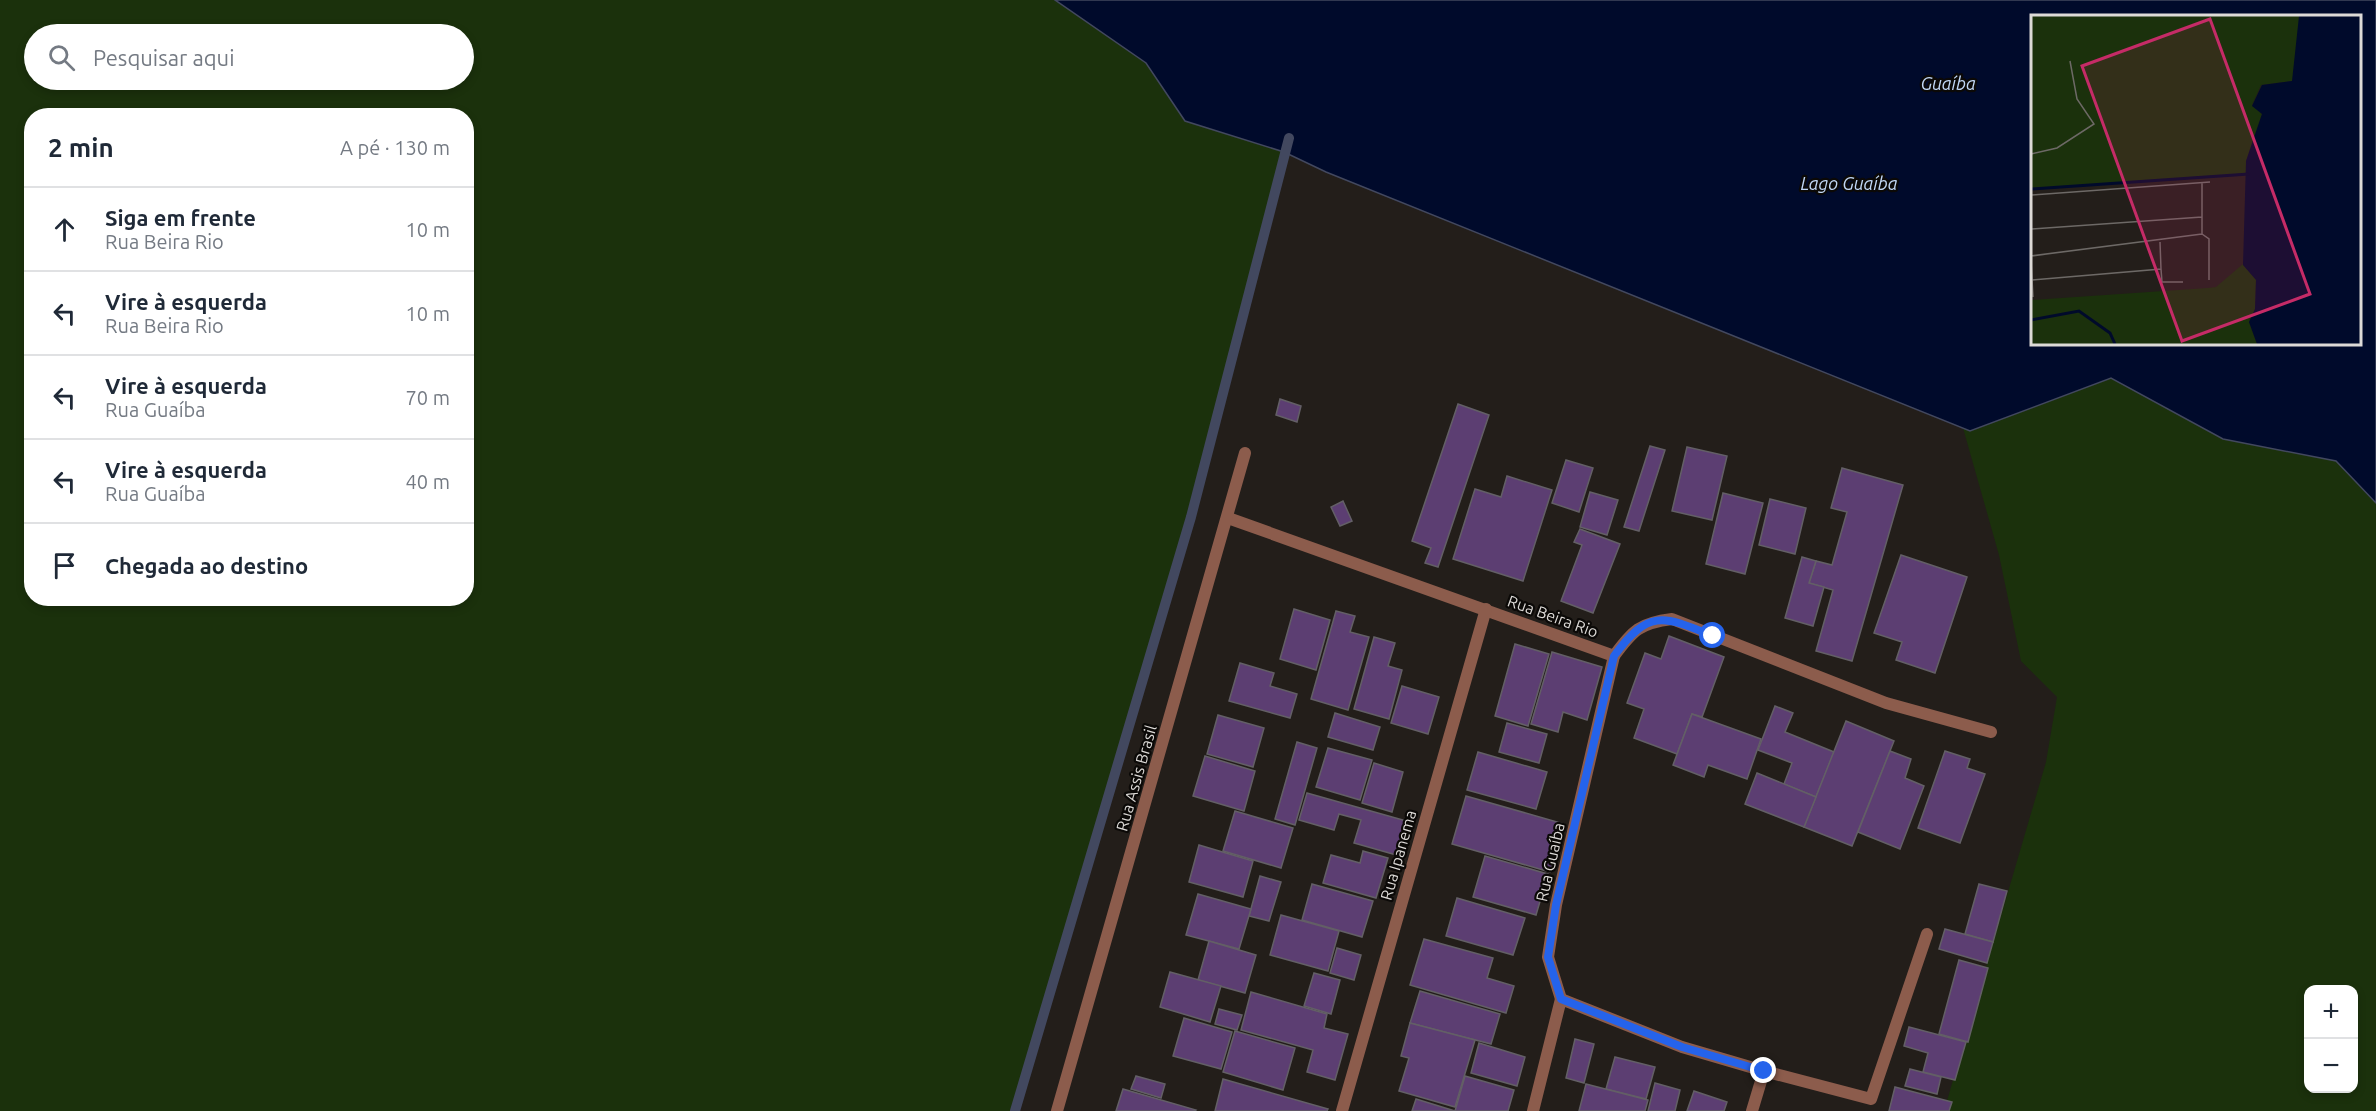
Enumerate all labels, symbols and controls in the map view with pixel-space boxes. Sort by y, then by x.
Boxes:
inset map [2031,15,2361,345]
search box [24,24,474,90]
icon: search [45,41,78,74]
text: Pesquisar aqui [93,45,235,70]
water label: Guaíba [1920,73,1976,93]
text: 2 min [48,133,114,162]
text: A pé · 130 m [340,136,450,159]
water label: Lago Guaíba [1801,173,1898,193]
text: Siga em frente [105,205,256,230]
icon: ahead [48,213,81,246]
text: 10 m [406,218,450,241]
text: Rua Beira Rio [105,230,224,253]
text: Vire à esquerda [105,289,267,314]
icon: left [48,297,81,330]
text: 10 m [406,302,450,325]
text: Rua Beira Rio [105,314,224,337]
text: Vire à esquerda [105,373,267,398]
icon: left [48,381,81,414]
text: 70 m [406,386,450,409]
text: Rua Guaíba [105,398,206,421]
text: Vire à esquerda [105,457,267,482]
icon: left [48,465,81,498]
text: 40 m [406,470,450,493]
text: Rua Guaíba [105,482,206,505]
icon: arrive [48,549,81,582]
text: Chegada ao destino [105,553,308,578]
street label: Rua Beira Rio [1505,591,1601,641]
route start [1699,622,1725,648]
street label: Rua Assis Brasil [1112,723,1160,833]
street label: Rua Ipanema [1377,808,1419,902]
street label: Rua Guaíba [1532,821,1568,903]
map controls [2304,985,2358,1093]
button: + [2304,985,2358,1039]
button: − [2304,1039,2358,1093]
route end [1750,1057,1776,1083]

